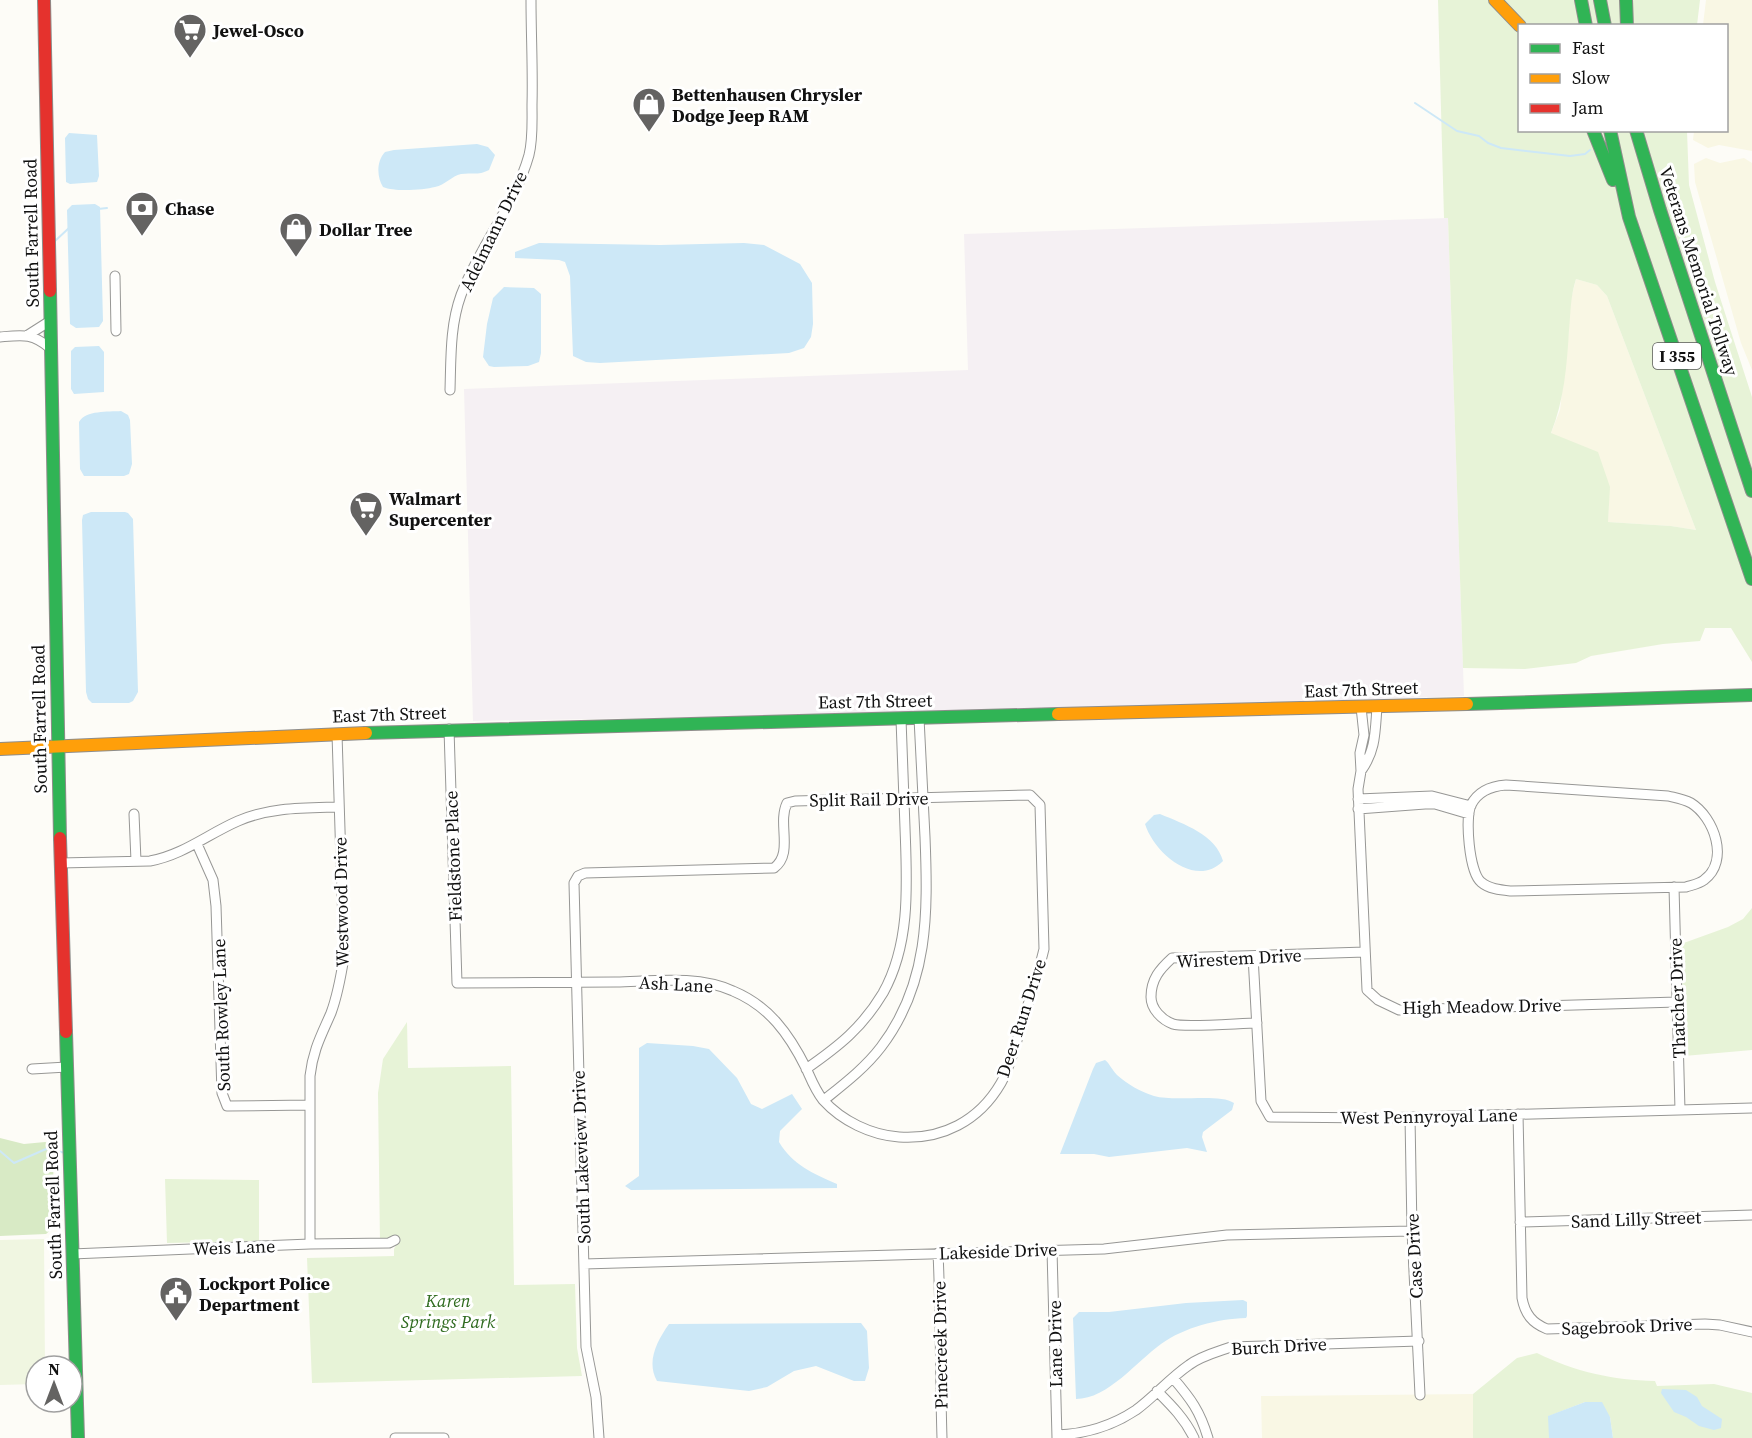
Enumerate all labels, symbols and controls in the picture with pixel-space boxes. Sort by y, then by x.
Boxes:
supermarket icon: Jewel-Osco [172,12,208,59]
place label: Jewel-Osco [212,18,304,43]
legend [1518,24,1728,132]
text: Fast [1572,35,1605,60]
text: Slow [1572,65,1610,90]
place label: Bettenhausen Chrysler Dodge Jeep RAM [672,82,863,128]
shop icon: Bettenhausen Chrysler Dodge Jeep RAM [631,86,667,133]
text: Jam [1571,95,1604,120]
street label: South Farrell Road [17,158,45,308]
street label: Veterans Memorial Tollway [1653,163,1745,380]
street label: Adelmann Drive [453,167,533,295]
bank icon: Chase [124,190,160,237]
place label: Chase [165,196,214,221]
shop icon: Dollar Tree [278,211,314,258]
place label: Dollar Tree [319,217,412,242]
road number: I 355 [1653,343,1701,369]
place label: Walmart Supercenter [389,486,492,532]
supermarket icon: Walmart Supercenter [348,490,384,537]
street label: South Farrell Road [25,644,53,794]
street label: East 7th Street [1303,675,1419,703]
street label: East 7th Street [818,688,932,714]
street label: East 7th Street [331,700,447,728]
street label: Split Rail Drive [809,785,929,813]
street label: Fieldstone Place [438,790,468,922]
street label: Westwood Drive [327,837,355,967]
street label: Thatcher Drive [1662,937,1692,1059]
street label: South Rowley Lane [206,938,236,1092]
street label: Wirestem Drive [1176,942,1302,974]
street label: Deer Run Drive [990,955,1052,1081]
street label: Ash Lane [638,970,714,998]
street label: High Meadow Drive [1402,992,1562,1020]
street label: South Lakeview Drive [565,1070,597,1244]
street label: West Pennyroyal Lane [1340,1102,1518,1130]
street label: South Farrell Road [38,1130,68,1280]
street label: Sand Lilly Street [1571,1204,1702,1234]
street label: Case Drive [1399,1213,1429,1299]
street label: Weis Lane [192,1233,276,1261]
street label: Lakeside Drive [938,1236,1058,1266]
place label: Lockport Police Department [199,1271,330,1317]
public building icon: Lockport Police Department [158,1275,194,1322]
street label: Pinecreek Drive [926,1281,954,1409]
park label: Karen Springs Park [401,1288,496,1334]
street label: Lane Drive [1042,1300,1068,1388]
street label: Sagebrook Drive [1561,1311,1693,1341]
street label: Burch Drive [1230,1331,1328,1361]
north arrow [24,1354,84,1414]
text: N [48,1358,60,1380]

